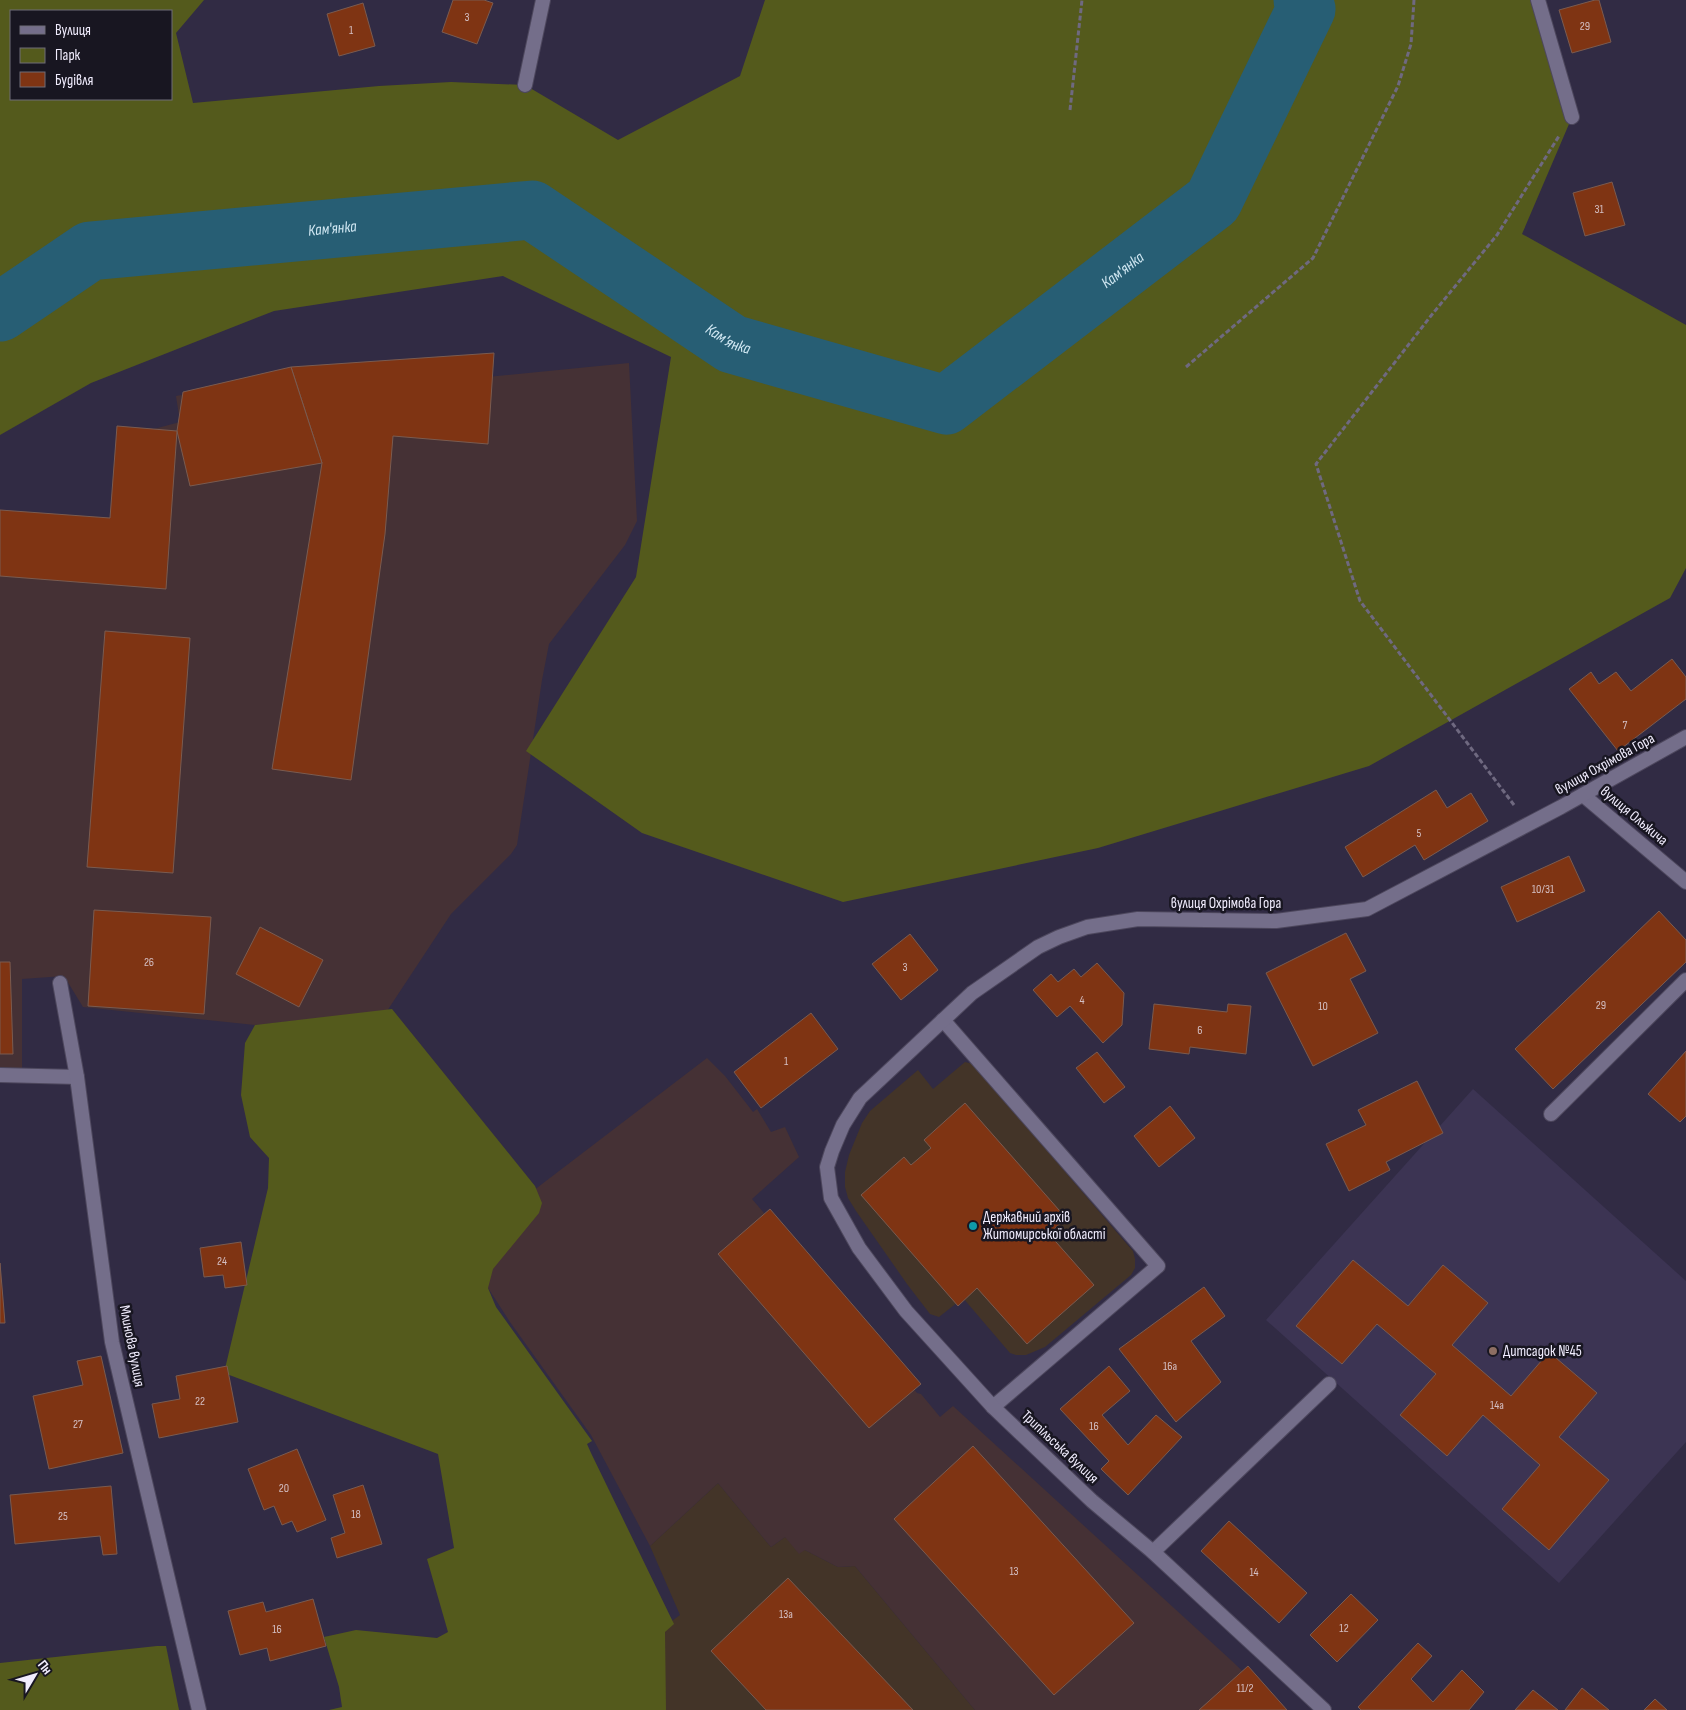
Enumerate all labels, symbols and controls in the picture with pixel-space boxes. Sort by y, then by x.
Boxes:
legend [10,10,172,100]
house number: 3 [464,10,470,25]
house number: 29 [1580,19,1590,34]
text: Вулиця [55,21,91,40]
house number: 1 [349,23,354,38]
text: Парк [55,46,81,65]
text: Будівля [55,71,94,90]
house number: 31 [1594,202,1604,217]
water label: Кам'янка [307,217,358,240]
water label: Кам'янка [1097,248,1148,292]
water label: Кам'янка [702,320,753,358]
house number: 7 [1623,718,1628,733]
street label: вулиця Охрімова Гора [1552,729,1658,799]
street label: вулиця Ольжича [1596,782,1672,850]
house number: 5 [1417,826,1422,841]
house number: 10/31 [1532,882,1555,897]
street label: вулиця Охрімова Гора [1171,894,1282,913]
house number: 26 [144,955,154,970]
house number: 3 [902,960,908,975]
house number: 4 [1079,993,1085,1008]
house number: 29 [1596,998,1606,1013]
house number: 10 [1318,999,1328,1014]
house number: 6 [1197,1023,1203,1038]
house number: 1 [784,1054,789,1069]
place label: Державний архів Житомирської області [983,1208,1106,1244]
marker: Державний архів Житомирської області [967,1220,979,1232]
house number: 24 [217,1254,227,1269]
street label: Млинова вулиця [115,1304,149,1389]
place label: Дитсадок №45 [1503,1342,1582,1361]
marker: Дитсадок №45 [1487,1345,1499,1357]
house number: 16а [1163,1359,1177,1374]
house number: 22 [195,1394,205,1409]
house number: 14а [1490,1398,1504,1413]
street label: Трипільська вулиця [1017,1406,1103,1488]
house number: 27 [73,1417,83,1432]
house number: 16 [1089,1419,1099,1434]
house number: 20 [279,1481,289,1496]
house number: 18 [351,1507,361,1522]
house number: 25 [58,1509,68,1524]
house number: 13 [1009,1564,1019,1579]
house number: 14 [1249,1565,1259,1580]
house number: 13а [779,1607,793,1622]
house number: 12 [1339,1621,1349,1636]
house number: 16 [272,1622,282,1637]
north arrow [10,1650,60,1700]
text: Пн [34,1657,56,1678]
house number: 11/2 [1236,1681,1254,1696]

